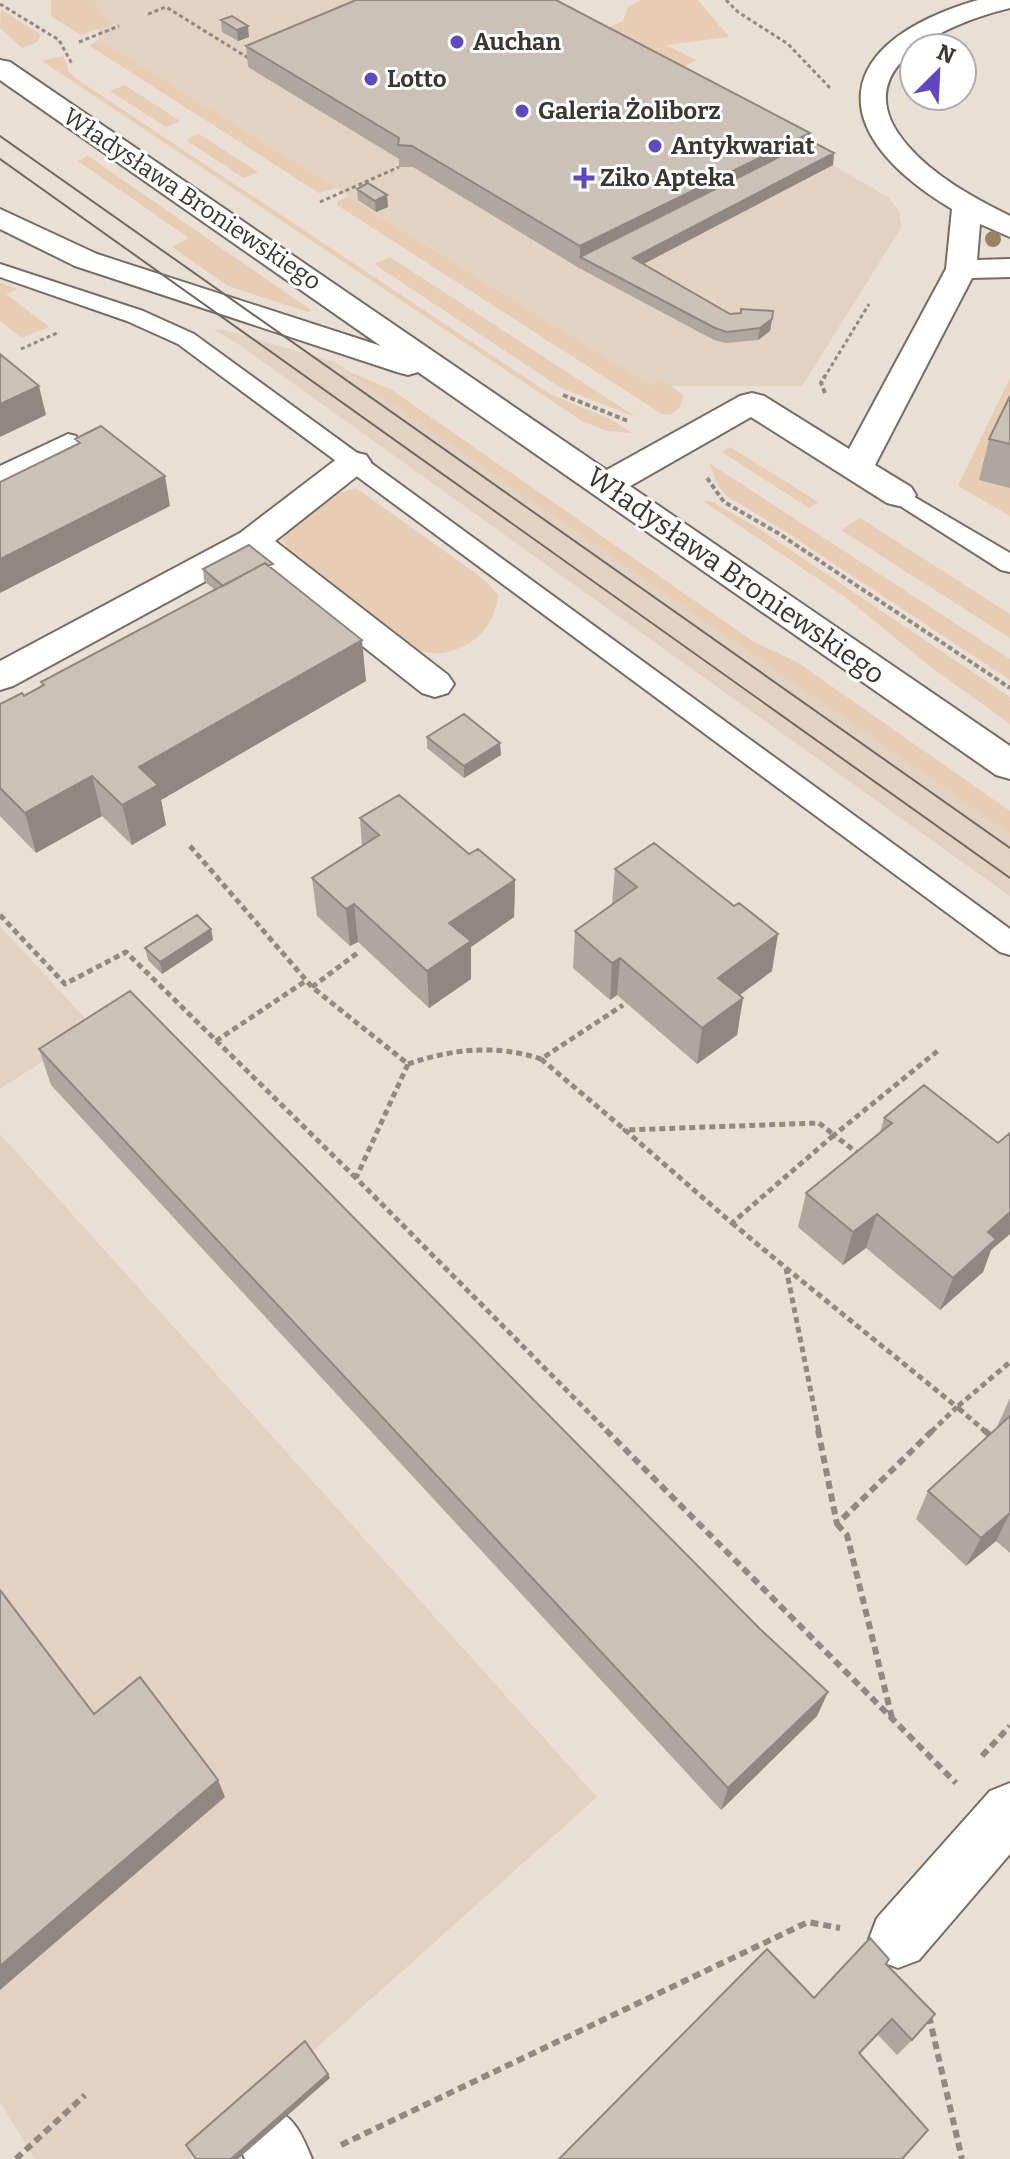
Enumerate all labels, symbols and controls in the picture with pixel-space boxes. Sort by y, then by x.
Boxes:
place label: Auchan [473,28,562,56]
north arrow [898,32,978,112]
marker: Auchan [448,33,466,51]
text: N [933,38,959,70]
place label: Lotto [387,65,447,93]
marker: Lotto [362,70,380,88]
place label: Galeria Żoliborz [538,97,721,125]
street label: Władysława Broniewskiego [58,102,326,296]
marker: Galeria Żoliborz [513,102,531,120]
place label: Antykwariat [671,132,815,160]
marker: Antykwariat [646,137,664,155]
place label: Ziko Apteka [600,164,736,192]
marker: Ziko Apteka [575,169,593,187]
street label: Władysława Broniewskiego [581,460,891,691]

